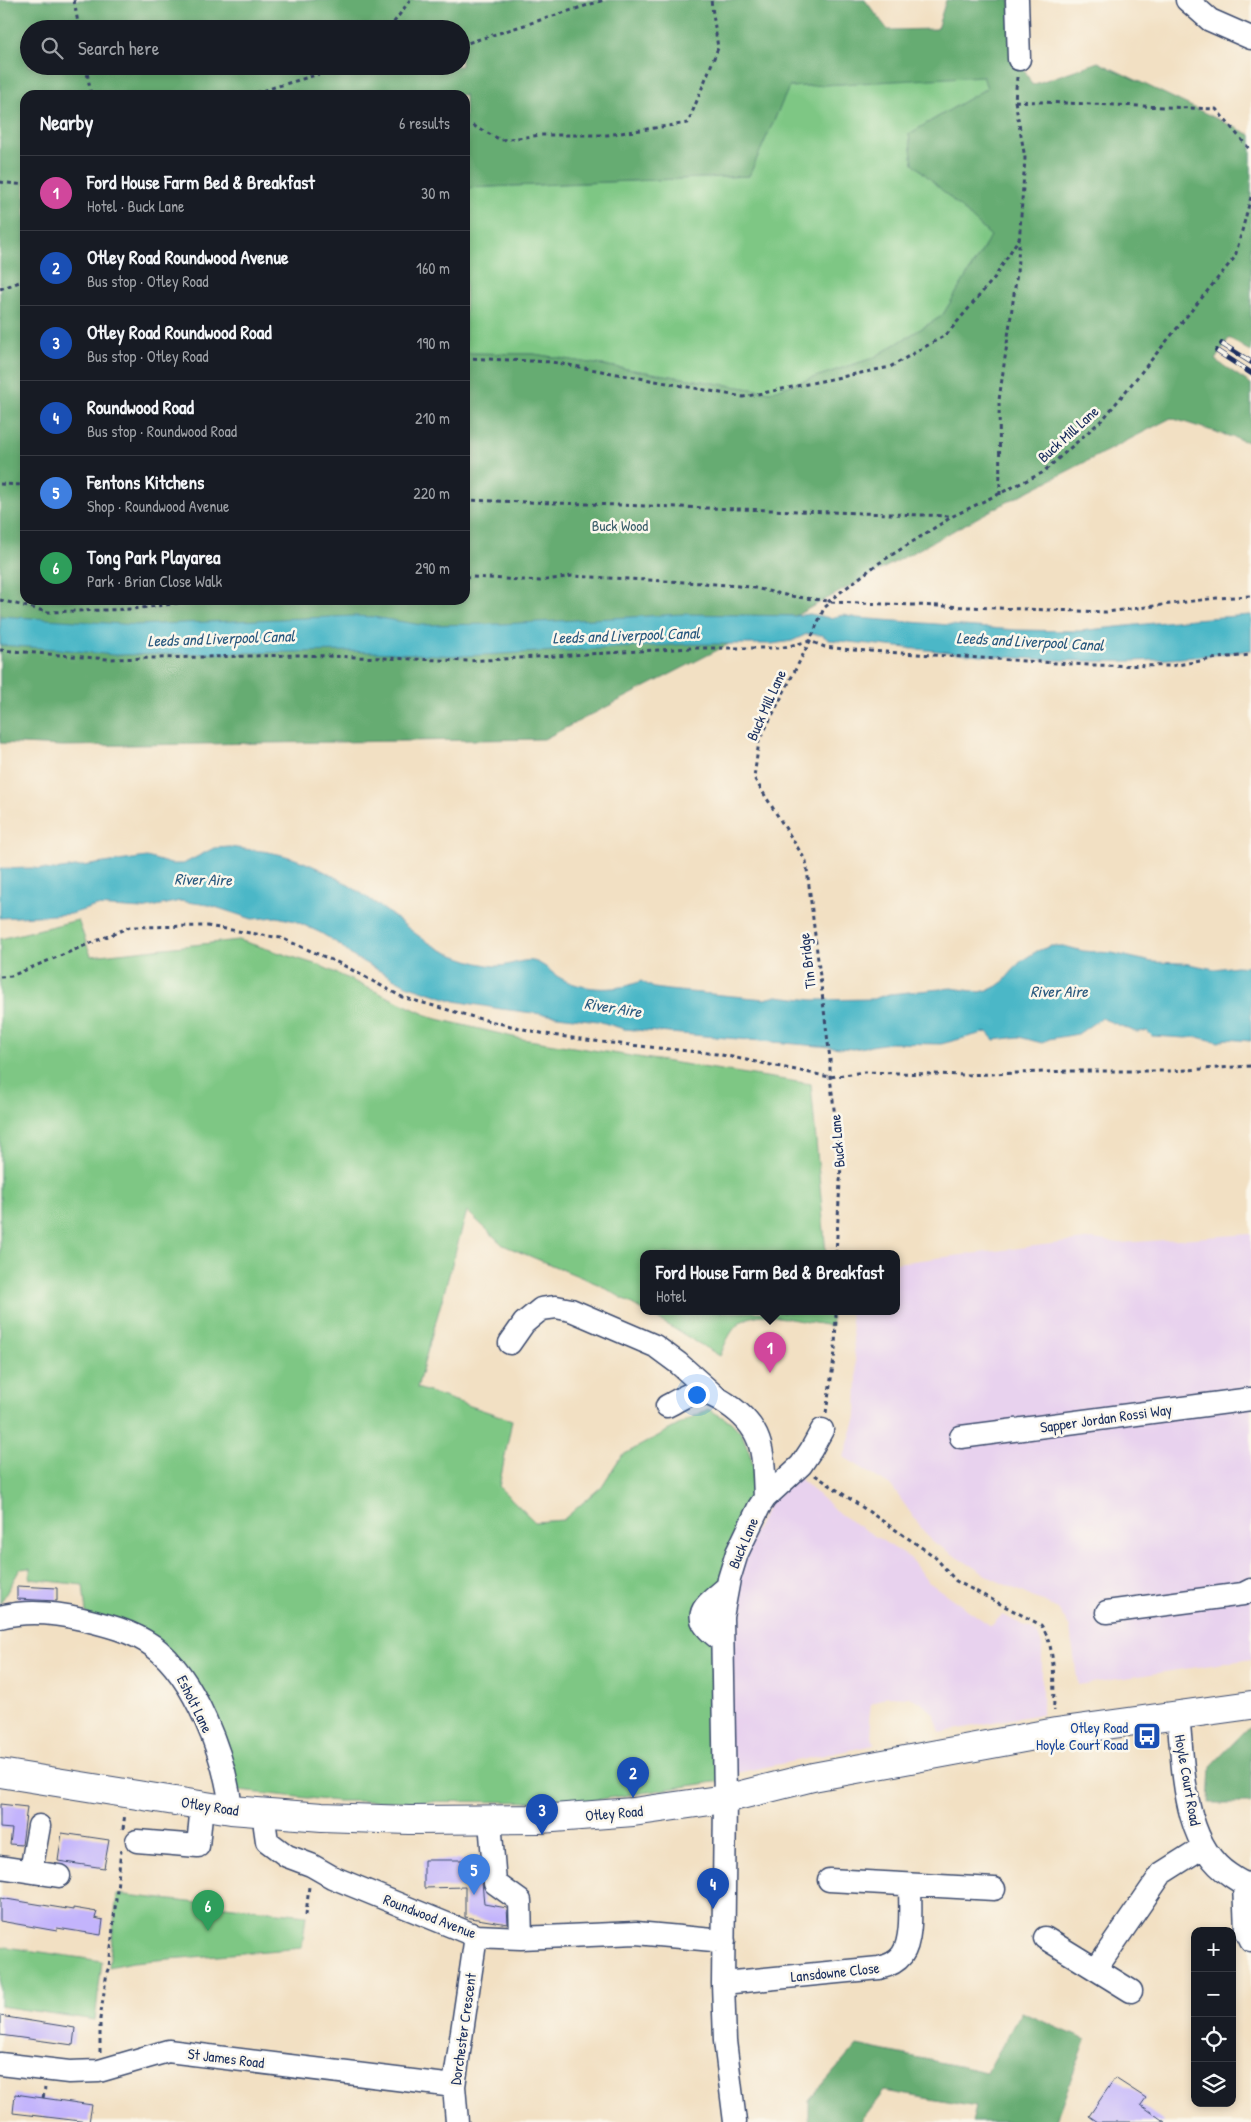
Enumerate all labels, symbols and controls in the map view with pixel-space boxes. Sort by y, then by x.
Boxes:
search box [20,20,470,75]
icon: search [38,34,66,62]
text: Search here [78,35,159,61]
text: Nearby [40,108,93,137]
text: 6 results [399,112,450,134]
text: Ford House Farm Bed & Breakfast [87,169,315,195]
text: 1 [53,182,59,204]
text: 30 m [421,182,450,204]
text: Hotel · Buck Lane [87,195,185,217]
text: Otley Road Roundwood Avenue [87,244,289,270]
text: 2 [52,257,60,279]
text: 160 m [416,257,450,279]
text: Bus stop · Otley Road [87,270,209,292]
text: Otley Road Roundwood Road [87,319,272,345]
text: 3 [52,332,60,354]
text: 190 m [417,332,450,354]
text: Bus stop · Otley Road [87,345,209,367]
text: Roundwood Road [87,394,194,420]
street label: Buck Mill Lane [1033,401,1103,467]
text: 4 [53,407,59,429]
text: 210 m [415,407,450,429]
text: Bus stop · Roundwood Road [87,420,237,442]
text: Fentons Kitchens [87,469,204,495]
text: 5 [53,482,59,504]
text: 220 m [413,482,450,504]
text: Shop · Roundwood Avenue [87,495,229,517]
park label: Buck Wood [592,515,648,536]
text: Tong Park Playarea [87,544,221,570]
text: 6 [53,557,59,579]
text: 290 m [415,557,450,579]
text: Park · Brian Close Walk [87,570,222,592]
water label: Leeds and Liverpool Canal [552,621,701,649]
water label: Leeds and Liverpool Canal [147,624,296,652]
water label: Leeds and Liverpool Canal [956,626,1105,656]
street label: Buck Mill Lane [741,666,791,744]
water label: River Aire [174,868,233,891]
street label: Tin Bridge [793,932,821,990]
water label: River Aire [1030,980,1088,1002]
water label: River Aire [583,992,644,1022]
street label: Buck Lane [824,1114,850,1168]
popup [640,1250,900,1315]
text: Ford House Farm Bed & Breakfast [656,1259,884,1285]
text: Hotel [656,1285,686,1307]
pin: 1 [754,1332,786,1373]
your location [684,1382,710,1408]
street label: Sapper Jordan Rossi Way [1039,1398,1173,1438]
street label: Buck Lane [723,1514,763,1572]
street label: Esholt Lane [172,1672,218,1736]
place label: Otley Road Hoyle Court Road [1036,1717,1128,1755]
bus stop icon: Otley Road Hoyle Court Road [1132,1721,1162,1751]
street label: Hoyle Court Road [1170,1733,1206,1827]
pin: 2 [617,1757,649,1798]
street label: Otley Road [180,1791,240,1821]
pin: 3 [526,1794,558,1835]
street label: Otley Road [584,1800,644,1826]
pin: 5 [458,1854,490,1895]
pin: 4 [697,1868,729,1909]
street label: Roundwood Avenue [381,1889,479,1943]
pin: 6 [192,1890,224,1931]
map controls [1191,1927,1236,2107]
button: + [1191,1927,1236,1972]
street label: Lansdowne Close [790,1957,880,1987]
street label: Dorchester Crescent [445,1971,481,2086]
button: − [1191,1972,1236,2017]
button: locate [1191,2017,1236,2062]
street label: St James Road [187,2043,266,2073]
button: layers [1191,2062,1236,2107]

